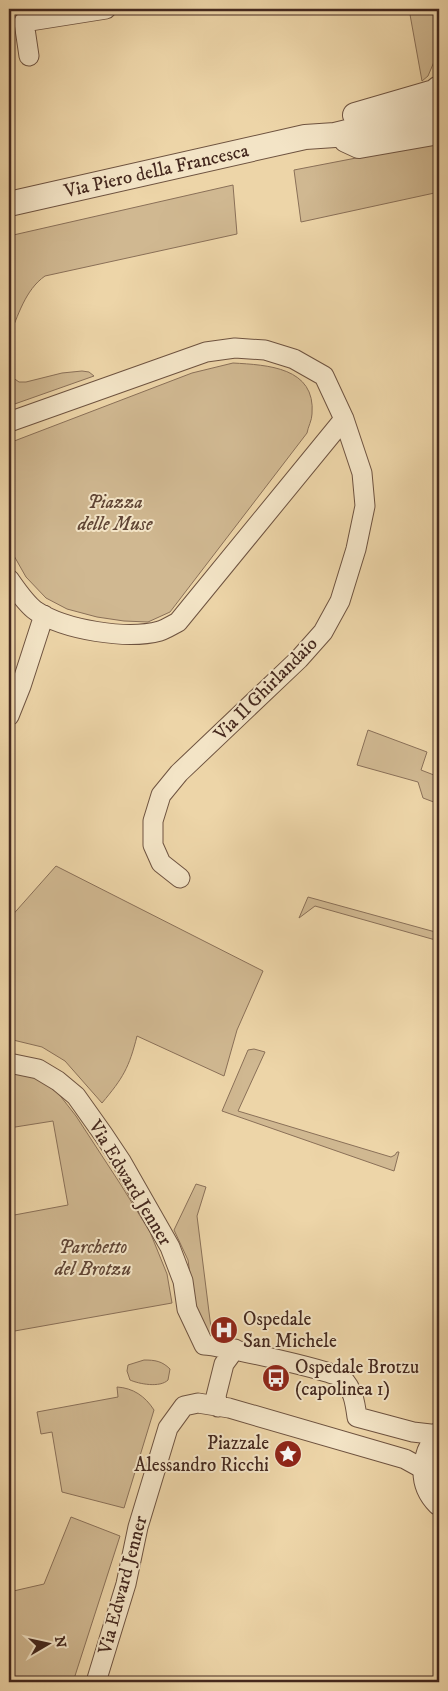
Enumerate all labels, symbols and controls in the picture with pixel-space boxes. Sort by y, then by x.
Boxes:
street label: Via Piero della Francesca [61,139,251,203]
park label: Piazza delle Muse [77,491,153,536]
street label: Via Il Ghirlandaio [209,632,323,746]
street label: Via Edward Jenner [83,1115,177,1250]
park label: Parchetto del Brotzu [54,1236,131,1281]
place label: Ospedale San Michele [243,1308,337,1353]
hospital icon: Ospedale San Michele [209,1315,239,1345]
place label: Ospedale Brotzu (capolinea 1) [295,1356,419,1401]
bus stop icon: Ospedale Brotzu (capolinea 1) [261,1363,291,1393]
place label: Piazzale Alessandro Ricchi [134,1432,269,1477]
place icon: Piazzale Alessandro Ricchi [273,1439,303,1469]
street label: Via Edward Jenner [93,1513,153,1658]
north arrow [22,1618,72,1668]
text: N [50,1635,70,1650]

